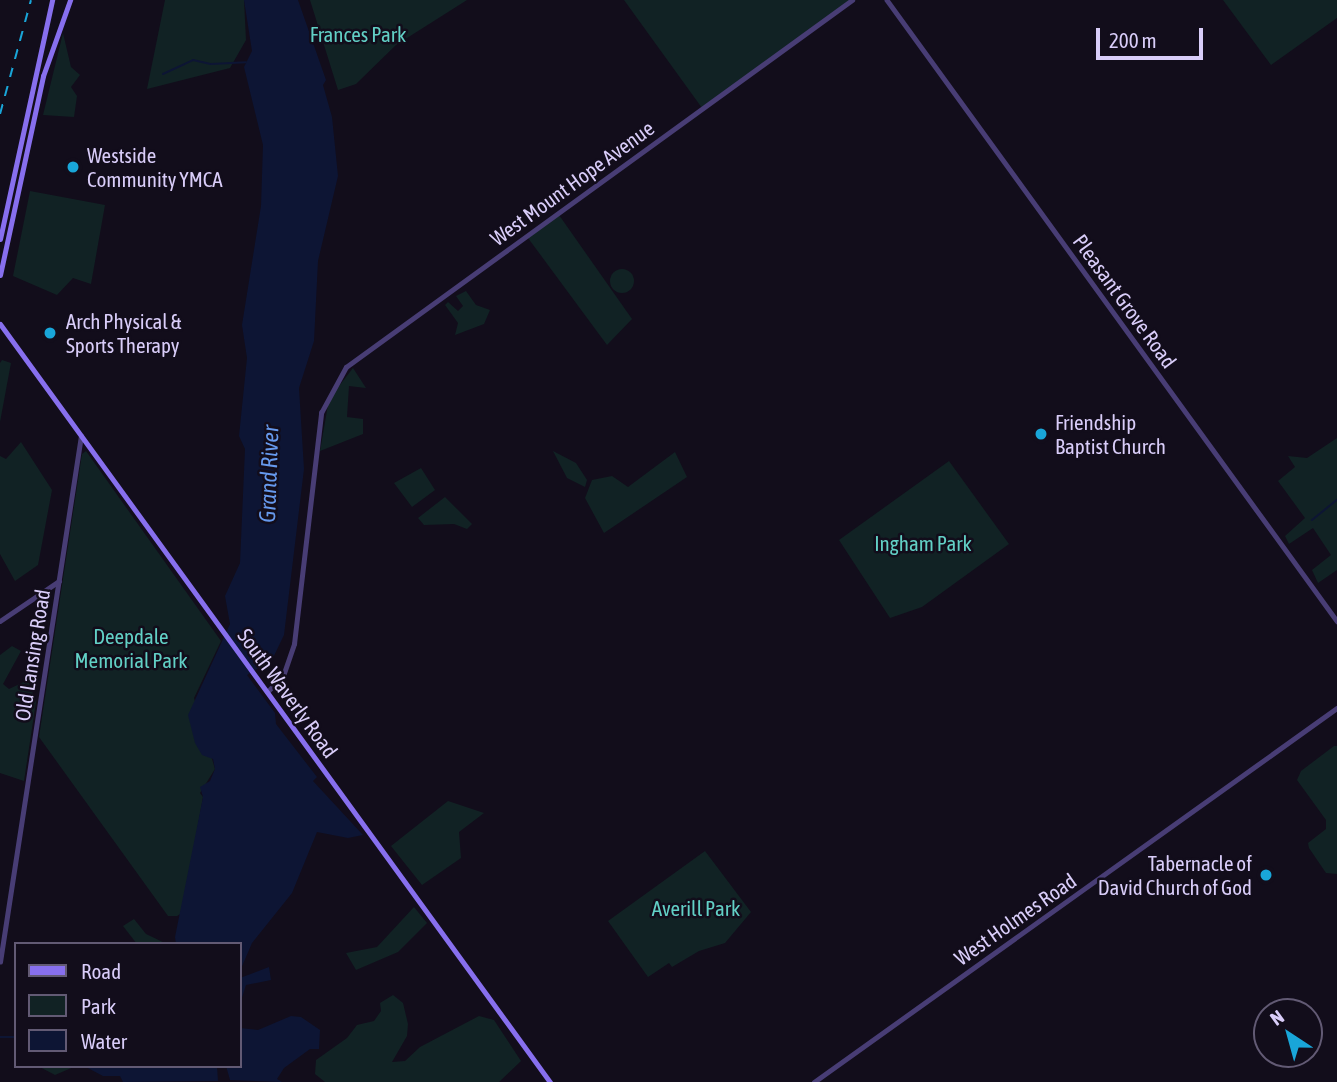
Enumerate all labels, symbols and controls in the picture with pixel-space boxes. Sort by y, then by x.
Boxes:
scale bar [1099,14,1206,58]
park label: Frances Park [310,21,406,47]
text: 200 m [1109,28,1157,52]
street label: West Mount Hope Avenue [485,115,659,251]
place label: Westside Community YMCA [87,142,222,192]
marker: Westside Community YMCA [65,159,81,175]
street label: Pleasant Grove Road [1068,229,1182,373]
place label: Arch Physical & Sports Therapy [66,308,182,358]
marker: Arch Physical & Sports Therapy [40,323,60,343]
place label: Friendship Baptist Church [1055,409,1166,459]
water label: Grand River [254,425,284,523]
marker: Friendship Baptist Church [1033,426,1049,442]
park label: Ingham Park [874,530,972,556]
street label: Old Lansing Road [9,587,55,723]
park label: Deepdale Memorial Park [75,623,187,673]
street label: South Waverly Road [233,624,343,762]
place label: Tabernacle of David Church of God [1098,850,1252,900]
marker: Tabernacle of David Church of God [1258,867,1274,883]
street label: West Holmes Road [949,868,1081,970]
park label: Averill Park [652,895,740,921]
legend [14,942,242,1068]
text: Road [81,959,121,983]
text: Park [81,994,116,1018]
north arrow [1253,998,1323,1068]
text: N [1266,1005,1288,1030]
text: Water [81,1029,127,1053]

